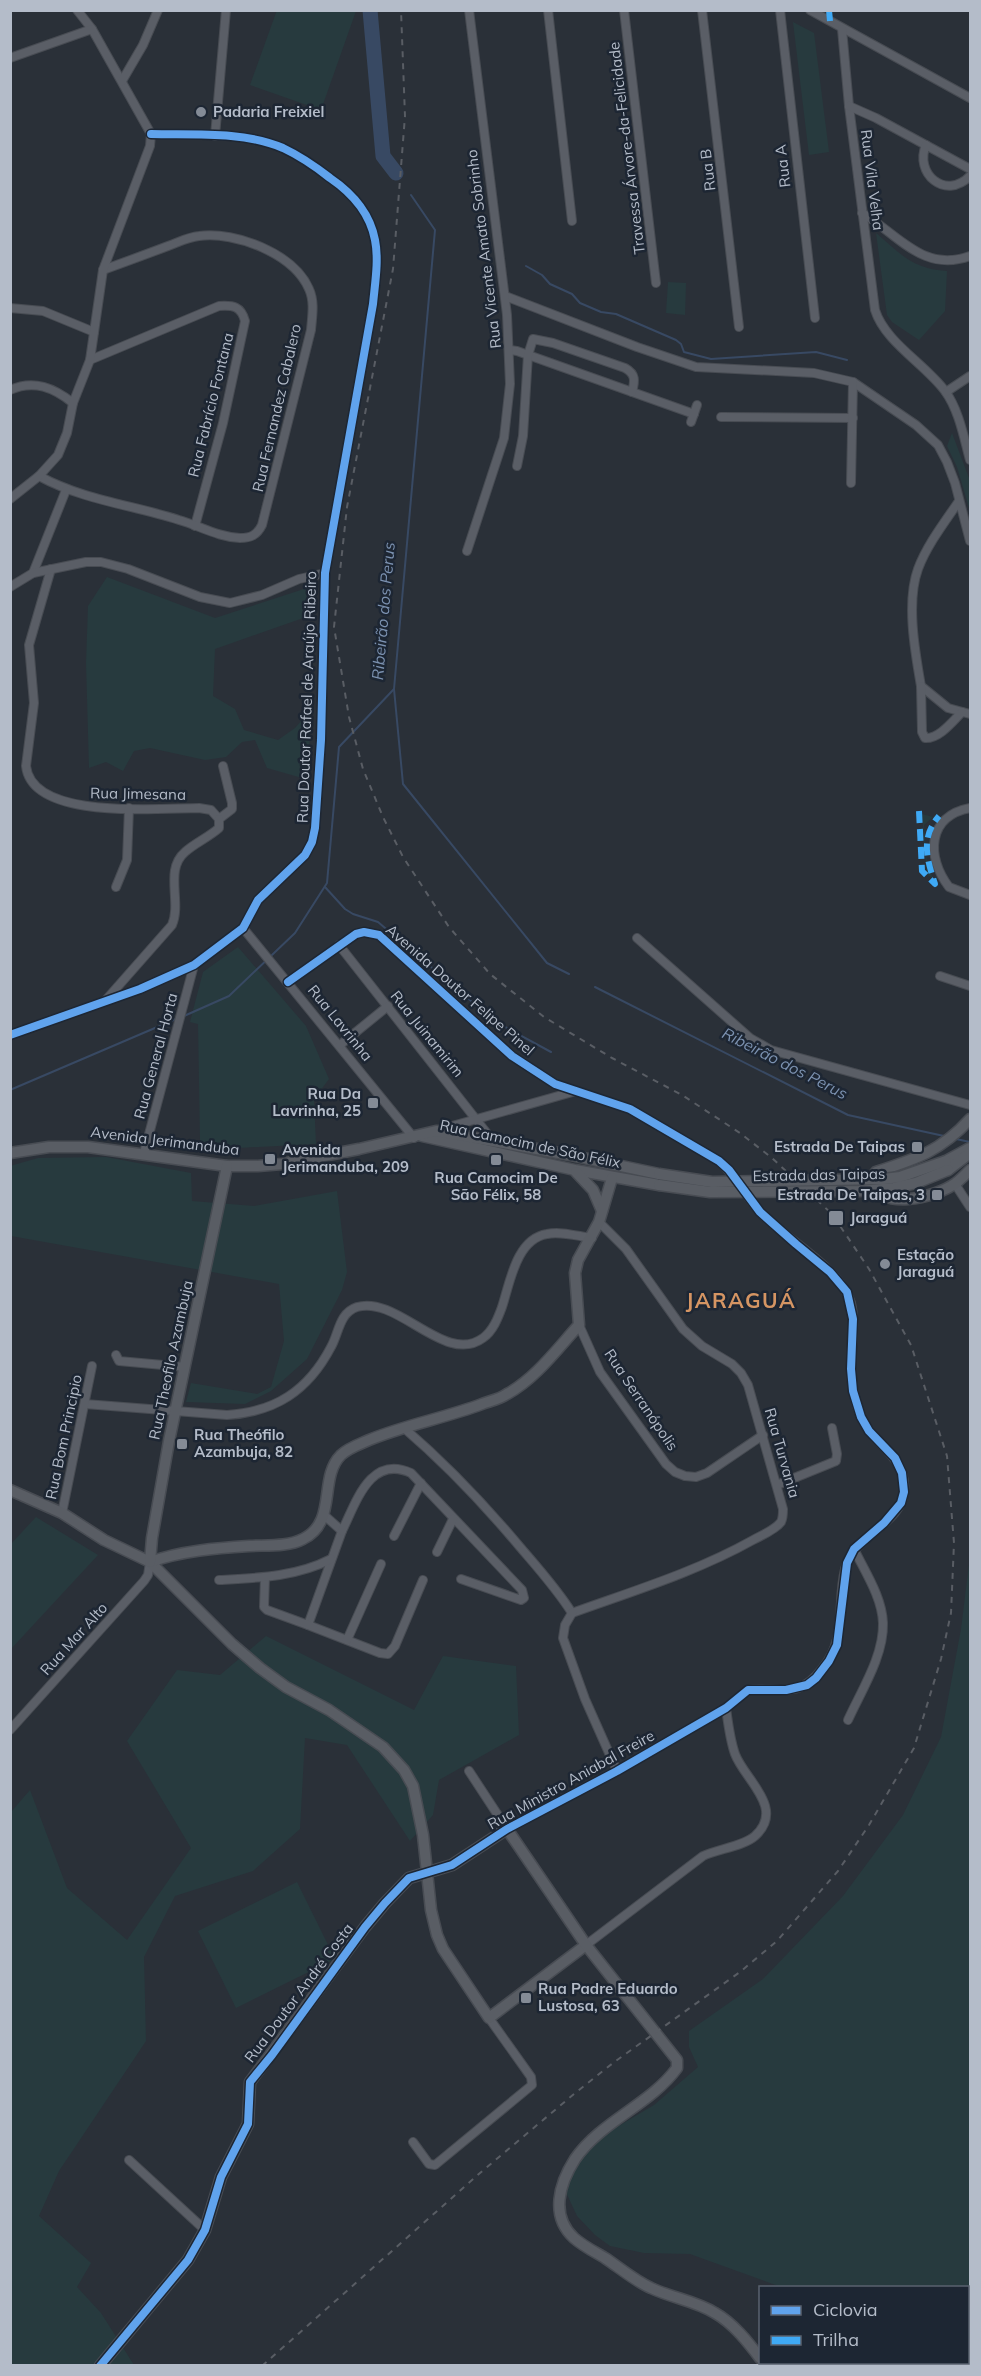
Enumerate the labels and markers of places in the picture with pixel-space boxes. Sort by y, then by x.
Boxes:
place label: Padaria Freixiel [213,102,324,121]
marker: Padaria Freixiel [194,105,208,119]
place label: Rua Da Lavrinha, 25 [272,1084,361,1120]
marker: Rua Da Lavrinha, 25 [366,1096,380,1110]
place label: Estrada De Taipas [774,1137,905,1156]
place label: Avenida Jerimanduba, 209 [282,1140,409,1176]
marker: Estrada De Taipas [910,1140,924,1154]
marker: Avenida Jerimanduba, 209 [263,1152,277,1166]
marker: Rua Camocim De São Félix, 58 [489,1153,503,1167]
place label: Rua Camocim De São Félix, 58 [434,1168,558,1204]
place label: Estrada De Taipas, 3 [777,1185,925,1204]
marker: Estrada De Taipas, 3 [930,1188,944,1202]
place label: Jaraguá [850,1208,907,1227]
marker: Jaraguá [827,1209,845,1227]
place label: Estação Jaraguá [897,1245,954,1281]
marker: Estação Jaraguá [878,1257,892,1271]
place label: Rua Theófilo Azambuja, 82 [194,1425,293,1461]
marker: Rua Theófilo Azambuja, 82 [175,1437,189,1451]
place label: Rua Padre Eduardo Lustosa, 63 [538,1979,678,2015]
marker: Rua Padre Eduardo Lustosa, 63 [519,1991,533,2005]

